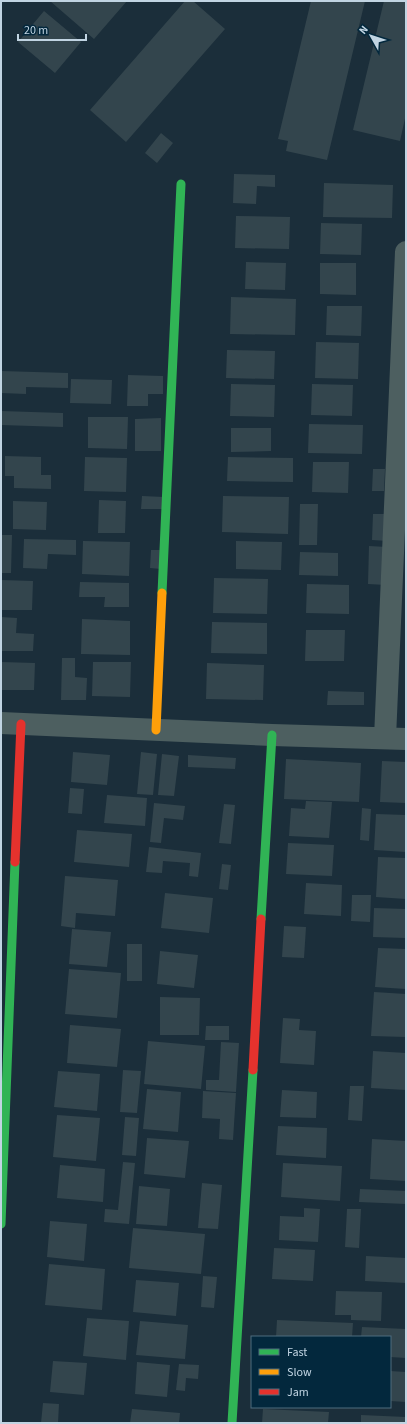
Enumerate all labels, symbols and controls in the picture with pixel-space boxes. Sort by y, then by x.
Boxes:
scale bar [18,16,86,42]
north arrow [351,16,391,56]
text: 20 m [24,22,48,39]
text: N [355,22,372,38]
legend [251,1336,391,1408]
text: Fast [287,1344,307,1361]
text: Slow [287,1364,312,1381]
text: Jam [287,1384,309,1401]

